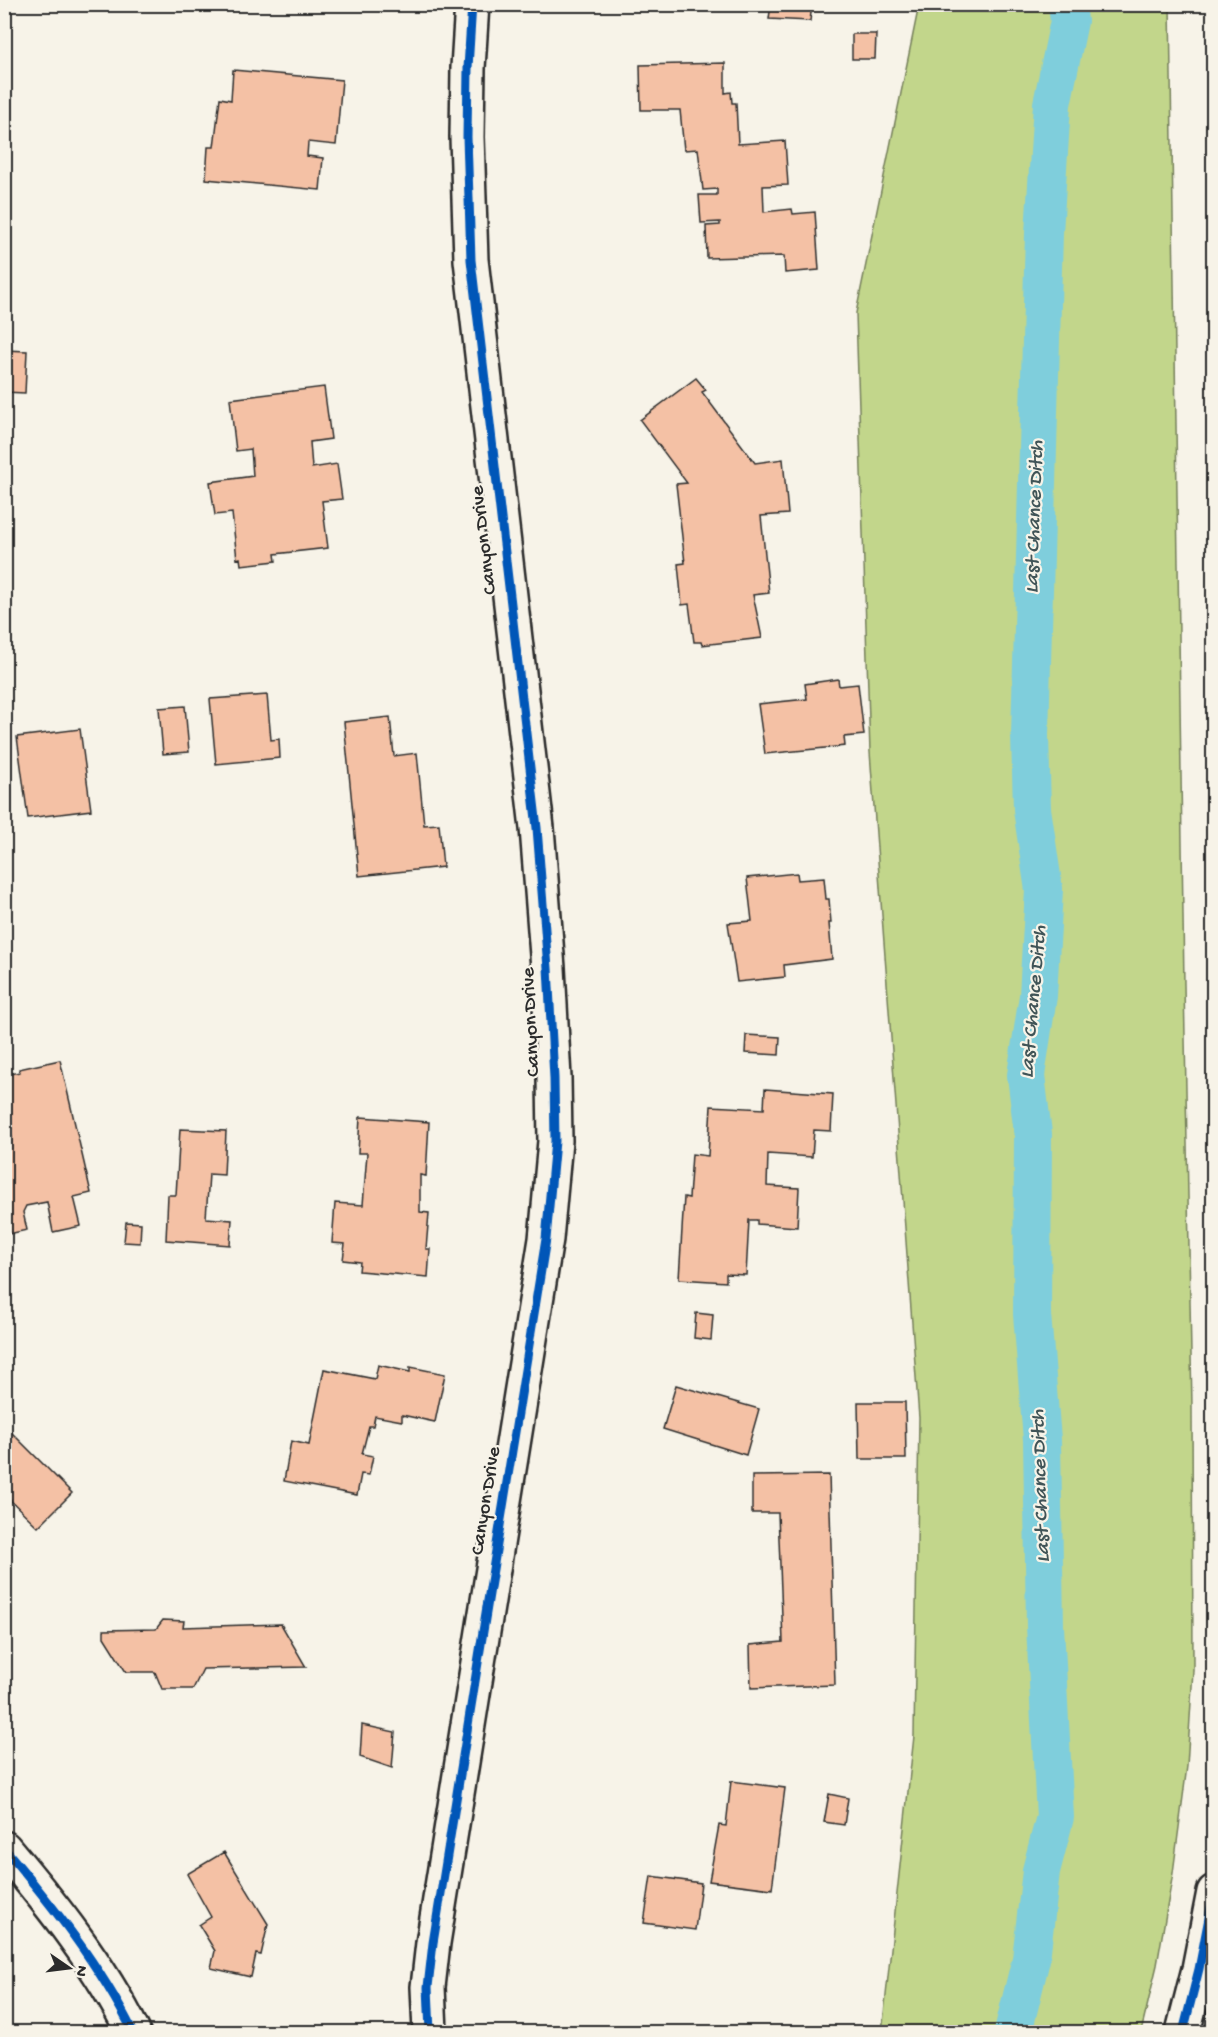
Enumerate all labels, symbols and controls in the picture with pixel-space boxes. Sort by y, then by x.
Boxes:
water label: Last Chance Ditch [1021,439,1051,594]
street label: Canyon Drive [467,484,503,596]
water label: Last Chance Ditch [1016,924,1054,1079]
street label: Canyon Drive [518,966,546,1077]
water label: Last Chance Ditch [1027,1408,1057,1563]
street label: Canyon Drive [467,1444,507,1557]
north arrow [39,1938,99,1998]
text: N [70,1963,91,1979]

